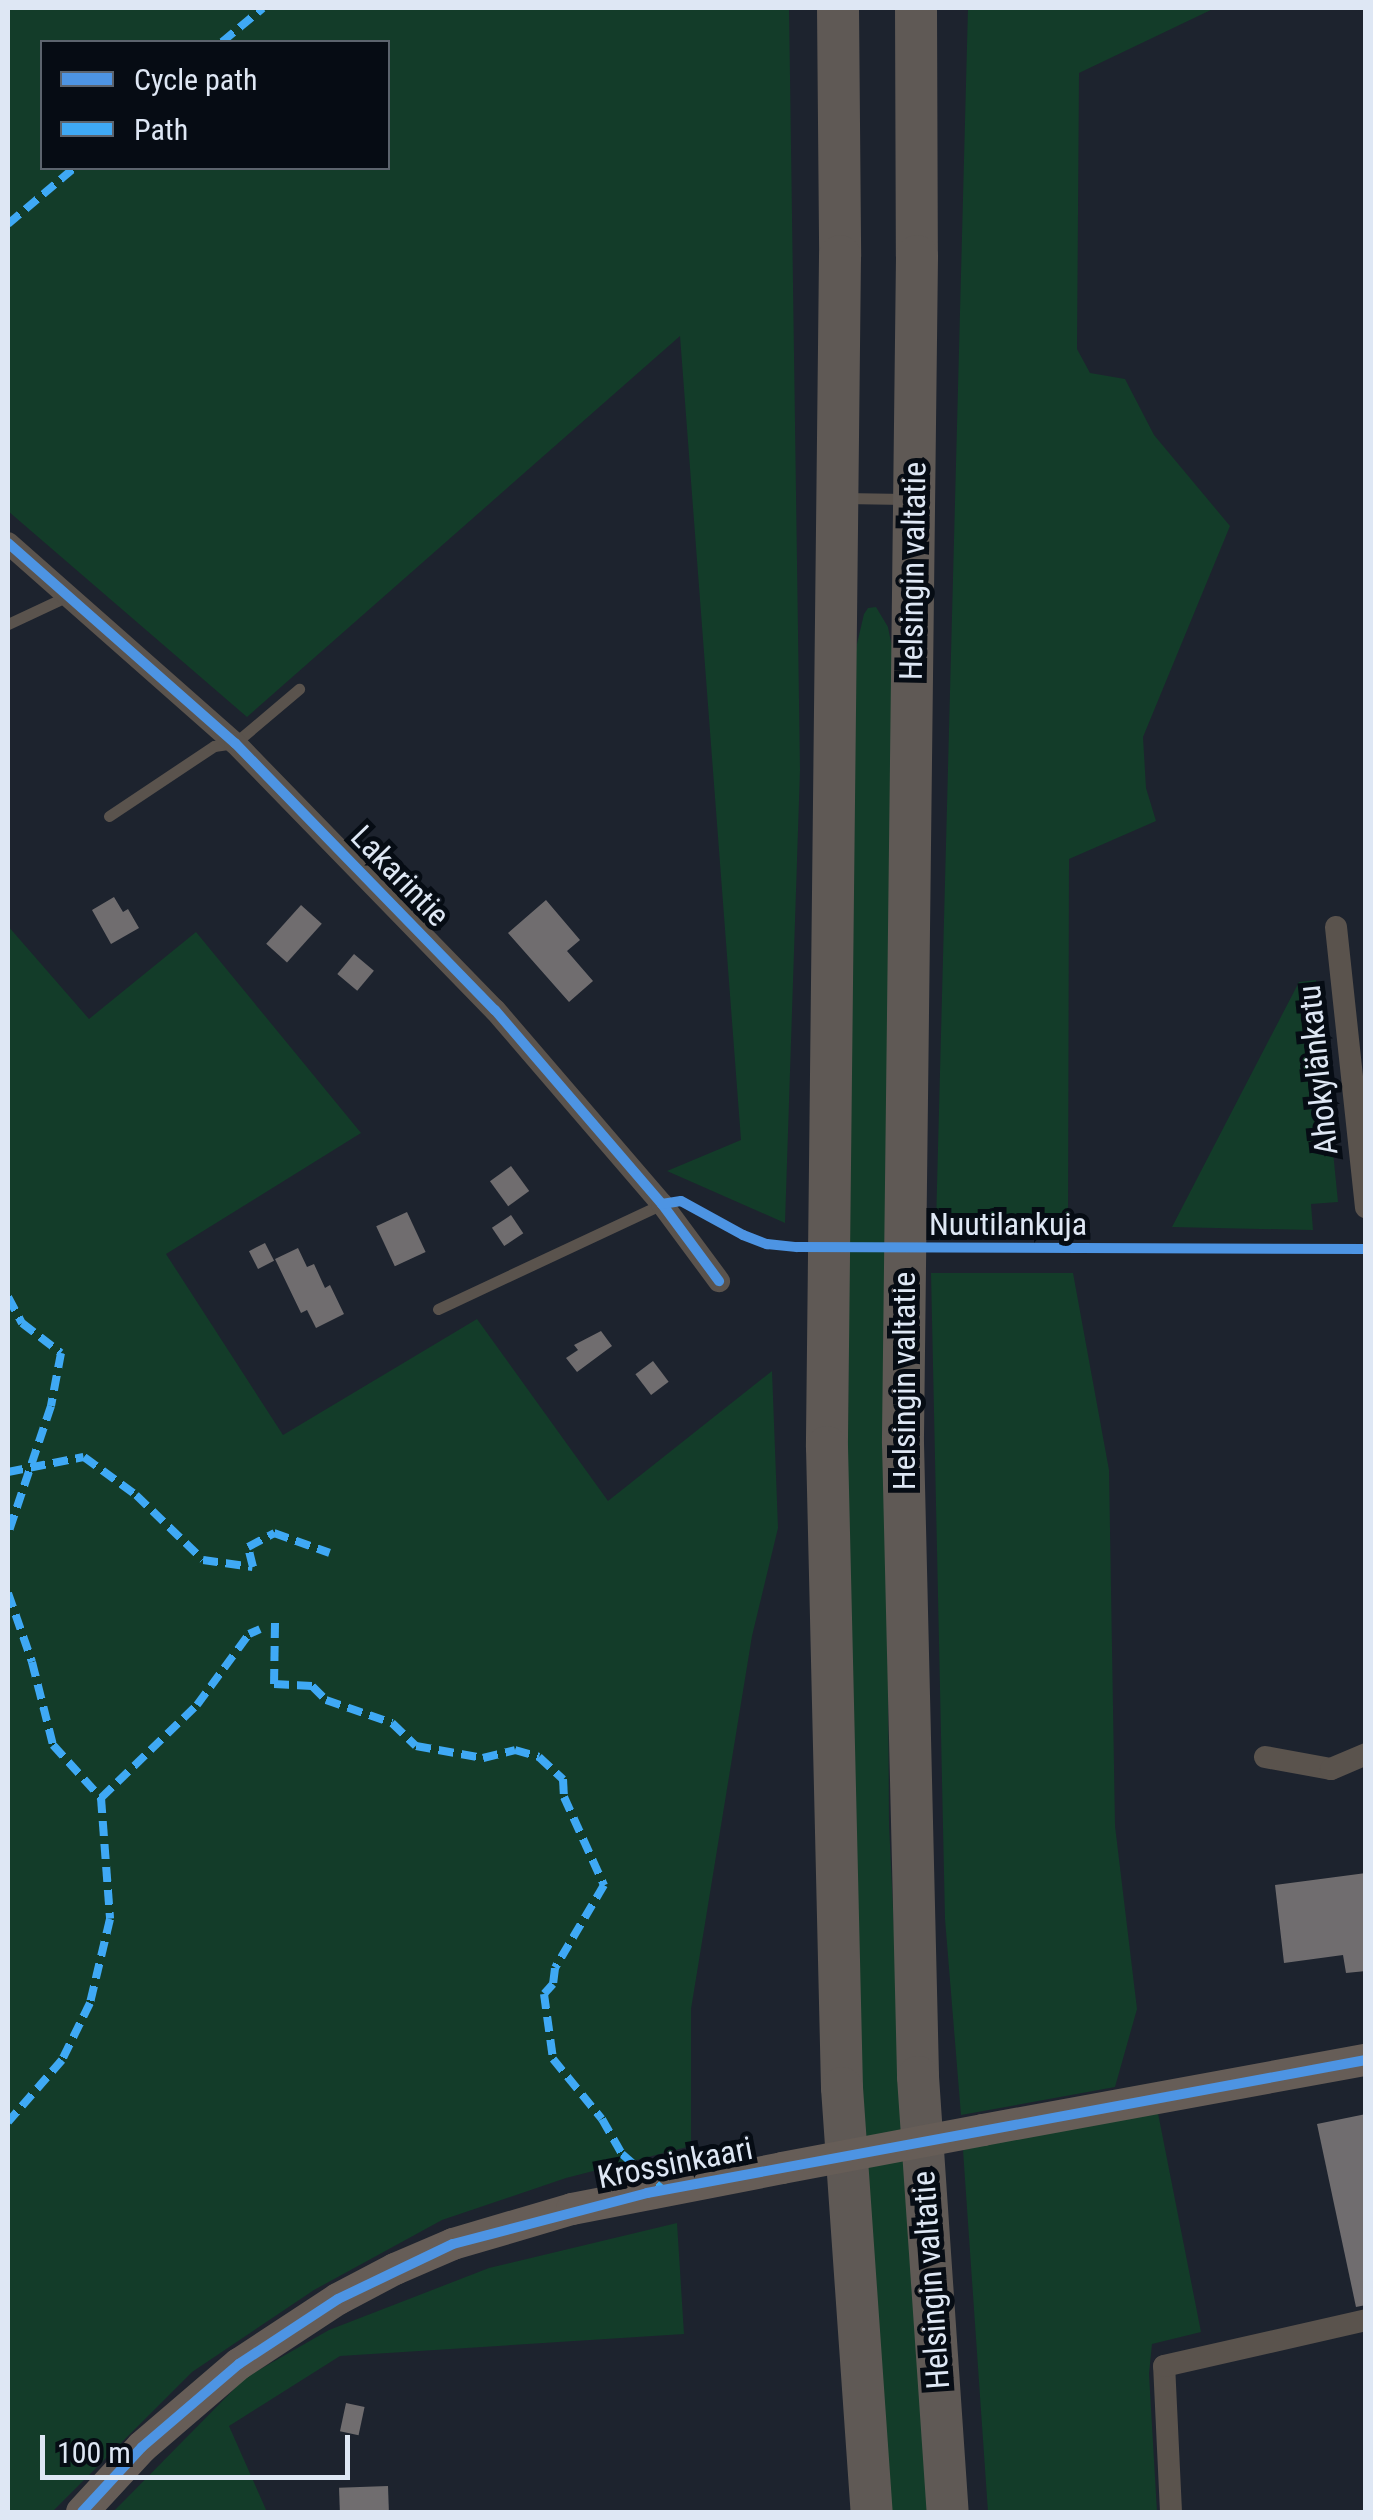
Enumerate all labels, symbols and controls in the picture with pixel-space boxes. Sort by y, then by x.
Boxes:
legend [40,40,390,170]
text: Cycle path [134,62,258,97]
text: Path [134,112,188,147]
street label: Helsingin valtatie [892,462,934,680]
street label: Lakarintie [343,818,457,934]
street label: Ahokylänkatu [1290,983,1346,1157]
street label: Nuutilankuja [929,1205,1087,1243]
street label: Helsingin valtatie [885,1272,923,1490]
street label: Krossinkaari [594,2129,756,2197]
street label: Helsingin valtatie [904,2170,958,2390]
scale bar [45,2415,355,2477]
text: 100 m [57,2435,131,2470]

